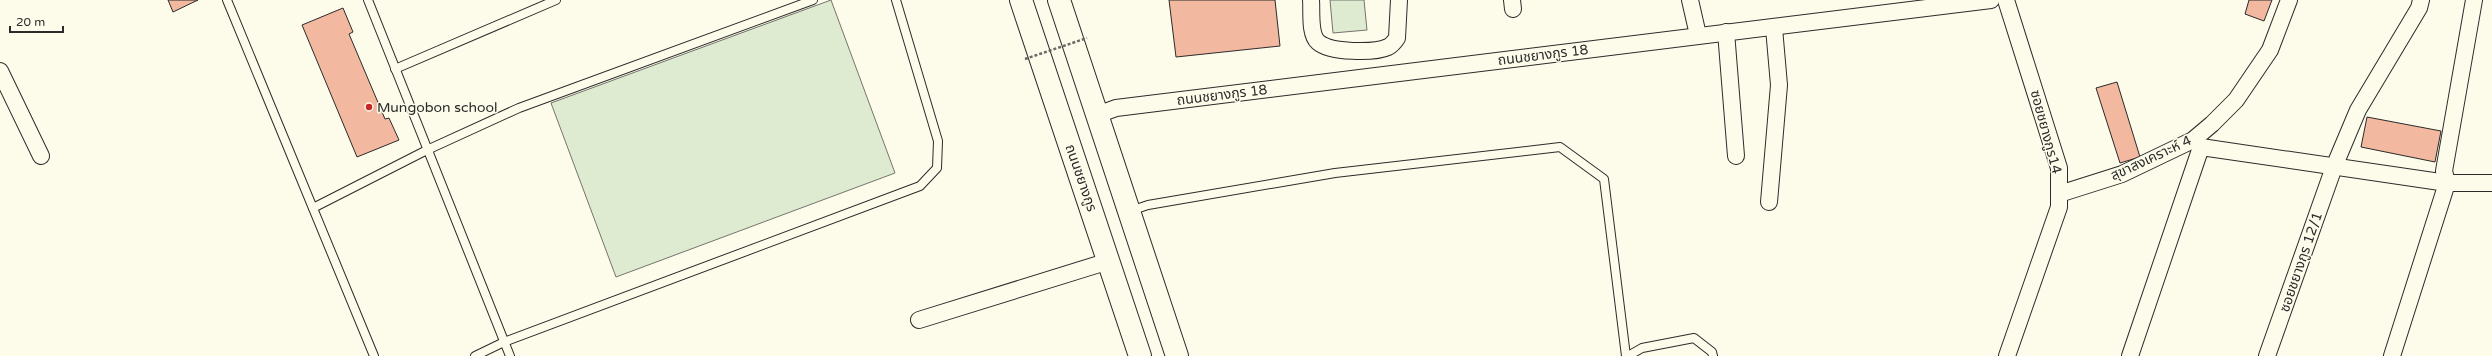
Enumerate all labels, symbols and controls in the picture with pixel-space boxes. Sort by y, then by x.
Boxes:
scale bar [10,8,63,34]
text: 20 m [16,15,45,29]
street label: ถนนชยางกูร 18 [1497,41,1590,69]
street label: ถนนชยางกูร 18 [1176,81,1269,109]
street label: ซอยชยางกูร14 [2027,88,2065,176]
place label: Mungobon school [377,99,497,116]
marker: Mungobon school [364,102,374,112]
street label: สุขาสงเคราะห์ 4 [2108,132,2194,184]
street label: ถนนชยางกูร [1062,142,1100,214]
street label: ซอยชยางกูร 12/1 [2276,210,2326,314]

